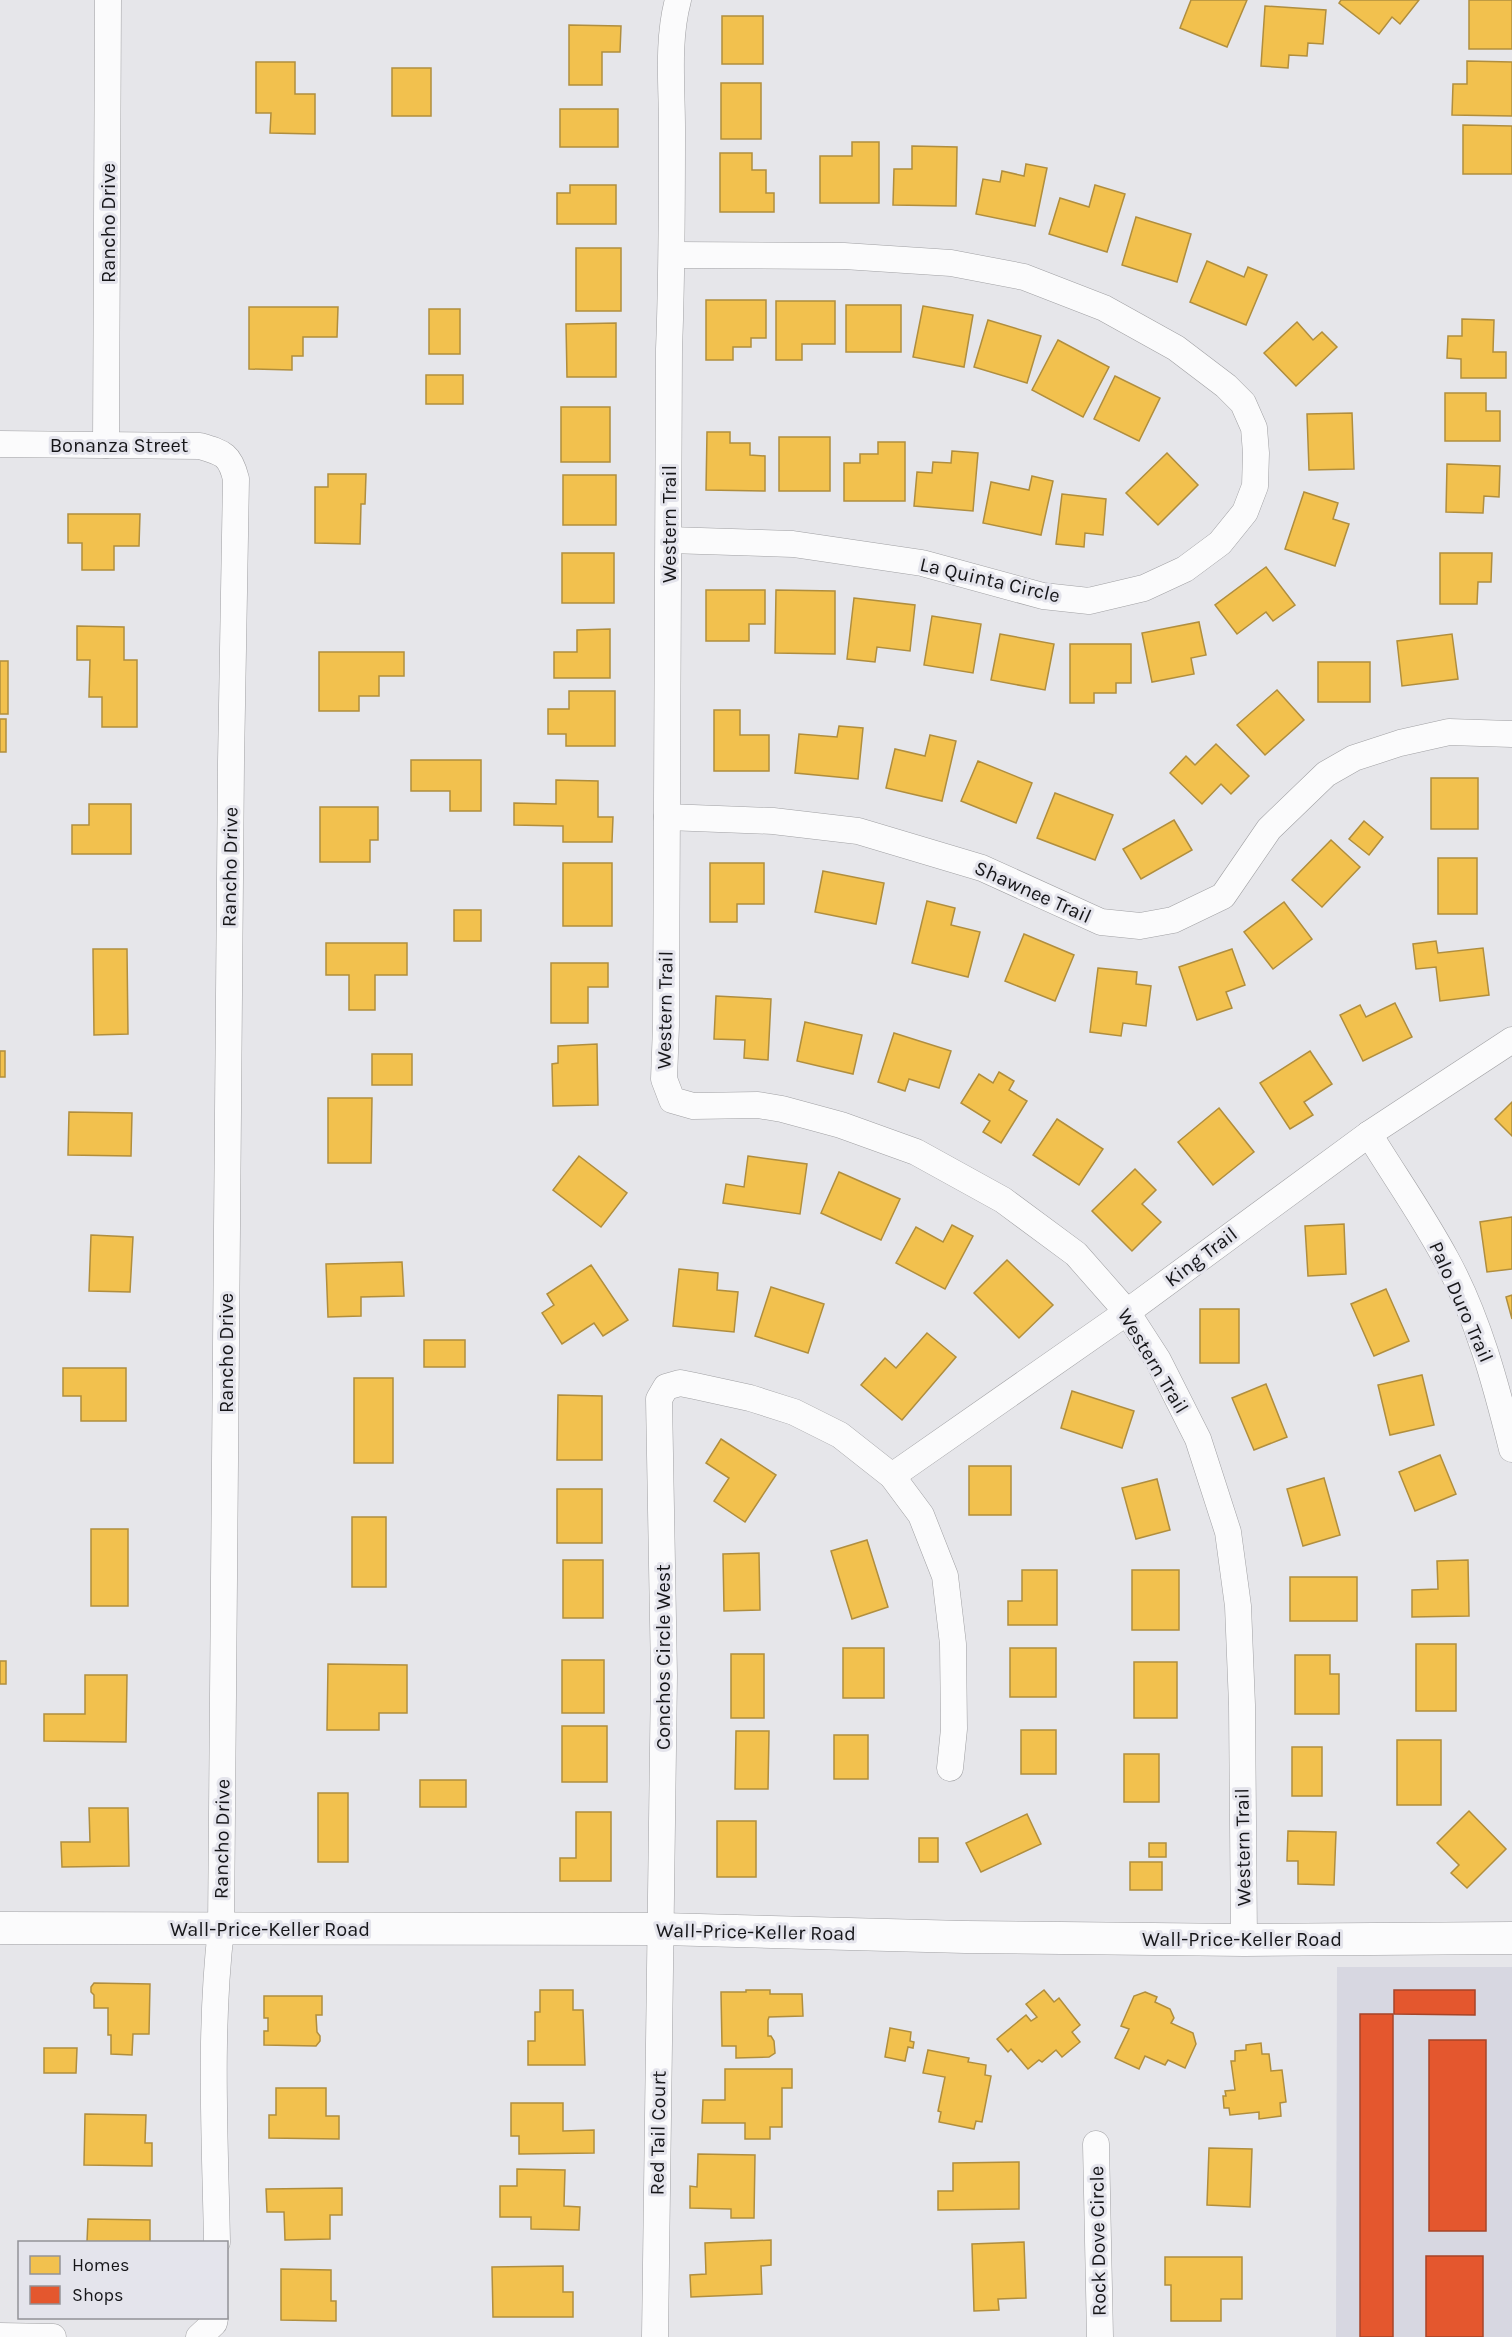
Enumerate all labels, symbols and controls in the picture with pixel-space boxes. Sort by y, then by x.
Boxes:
street label: Rancho Drive [97,163,120,283]
street label: Bonanza Street [50,434,189,457]
street label: Western Trail [658,465,681,583]
street label: La Quinta Circle [918,553,1062,607]
street label: Rancho Drive [217,807,243,927]
street label: Shawnee Trail [971,856,1095,928]
street label: Western Trail [652,951,678,1069]
street label: King Trail [1160,1222,1242,1292]
street label: Palo Duro Trail [1424,1238,1498,1366]
street label: Rancho Drive [215,1293,238,1413]
street label: Western Trail [1113,1304,1193,1418]
street label: Conchos Circle West [652,1564,675,1750]
street label: Rancho Drive [209,1779,235,1899]
street label: Western Trail [1230,1788,1256,1906]
street label: Wall-Price-Keller Road [170,1918,370,1941]
street label: Wall-Price-Keller Road [656,1919,856,1945]
street label: Wall-Price-Keller Road [1142,1928,1342,1951]
street label: Red Tail Court [645,2070,671,2196]
street label: Rock Dove Circle [1085,2166,1111,2316]
legend [18,2241,228,2319]
text: Homes [72,2254,129,2276]
text: Shops [72,2284,124,2306]

